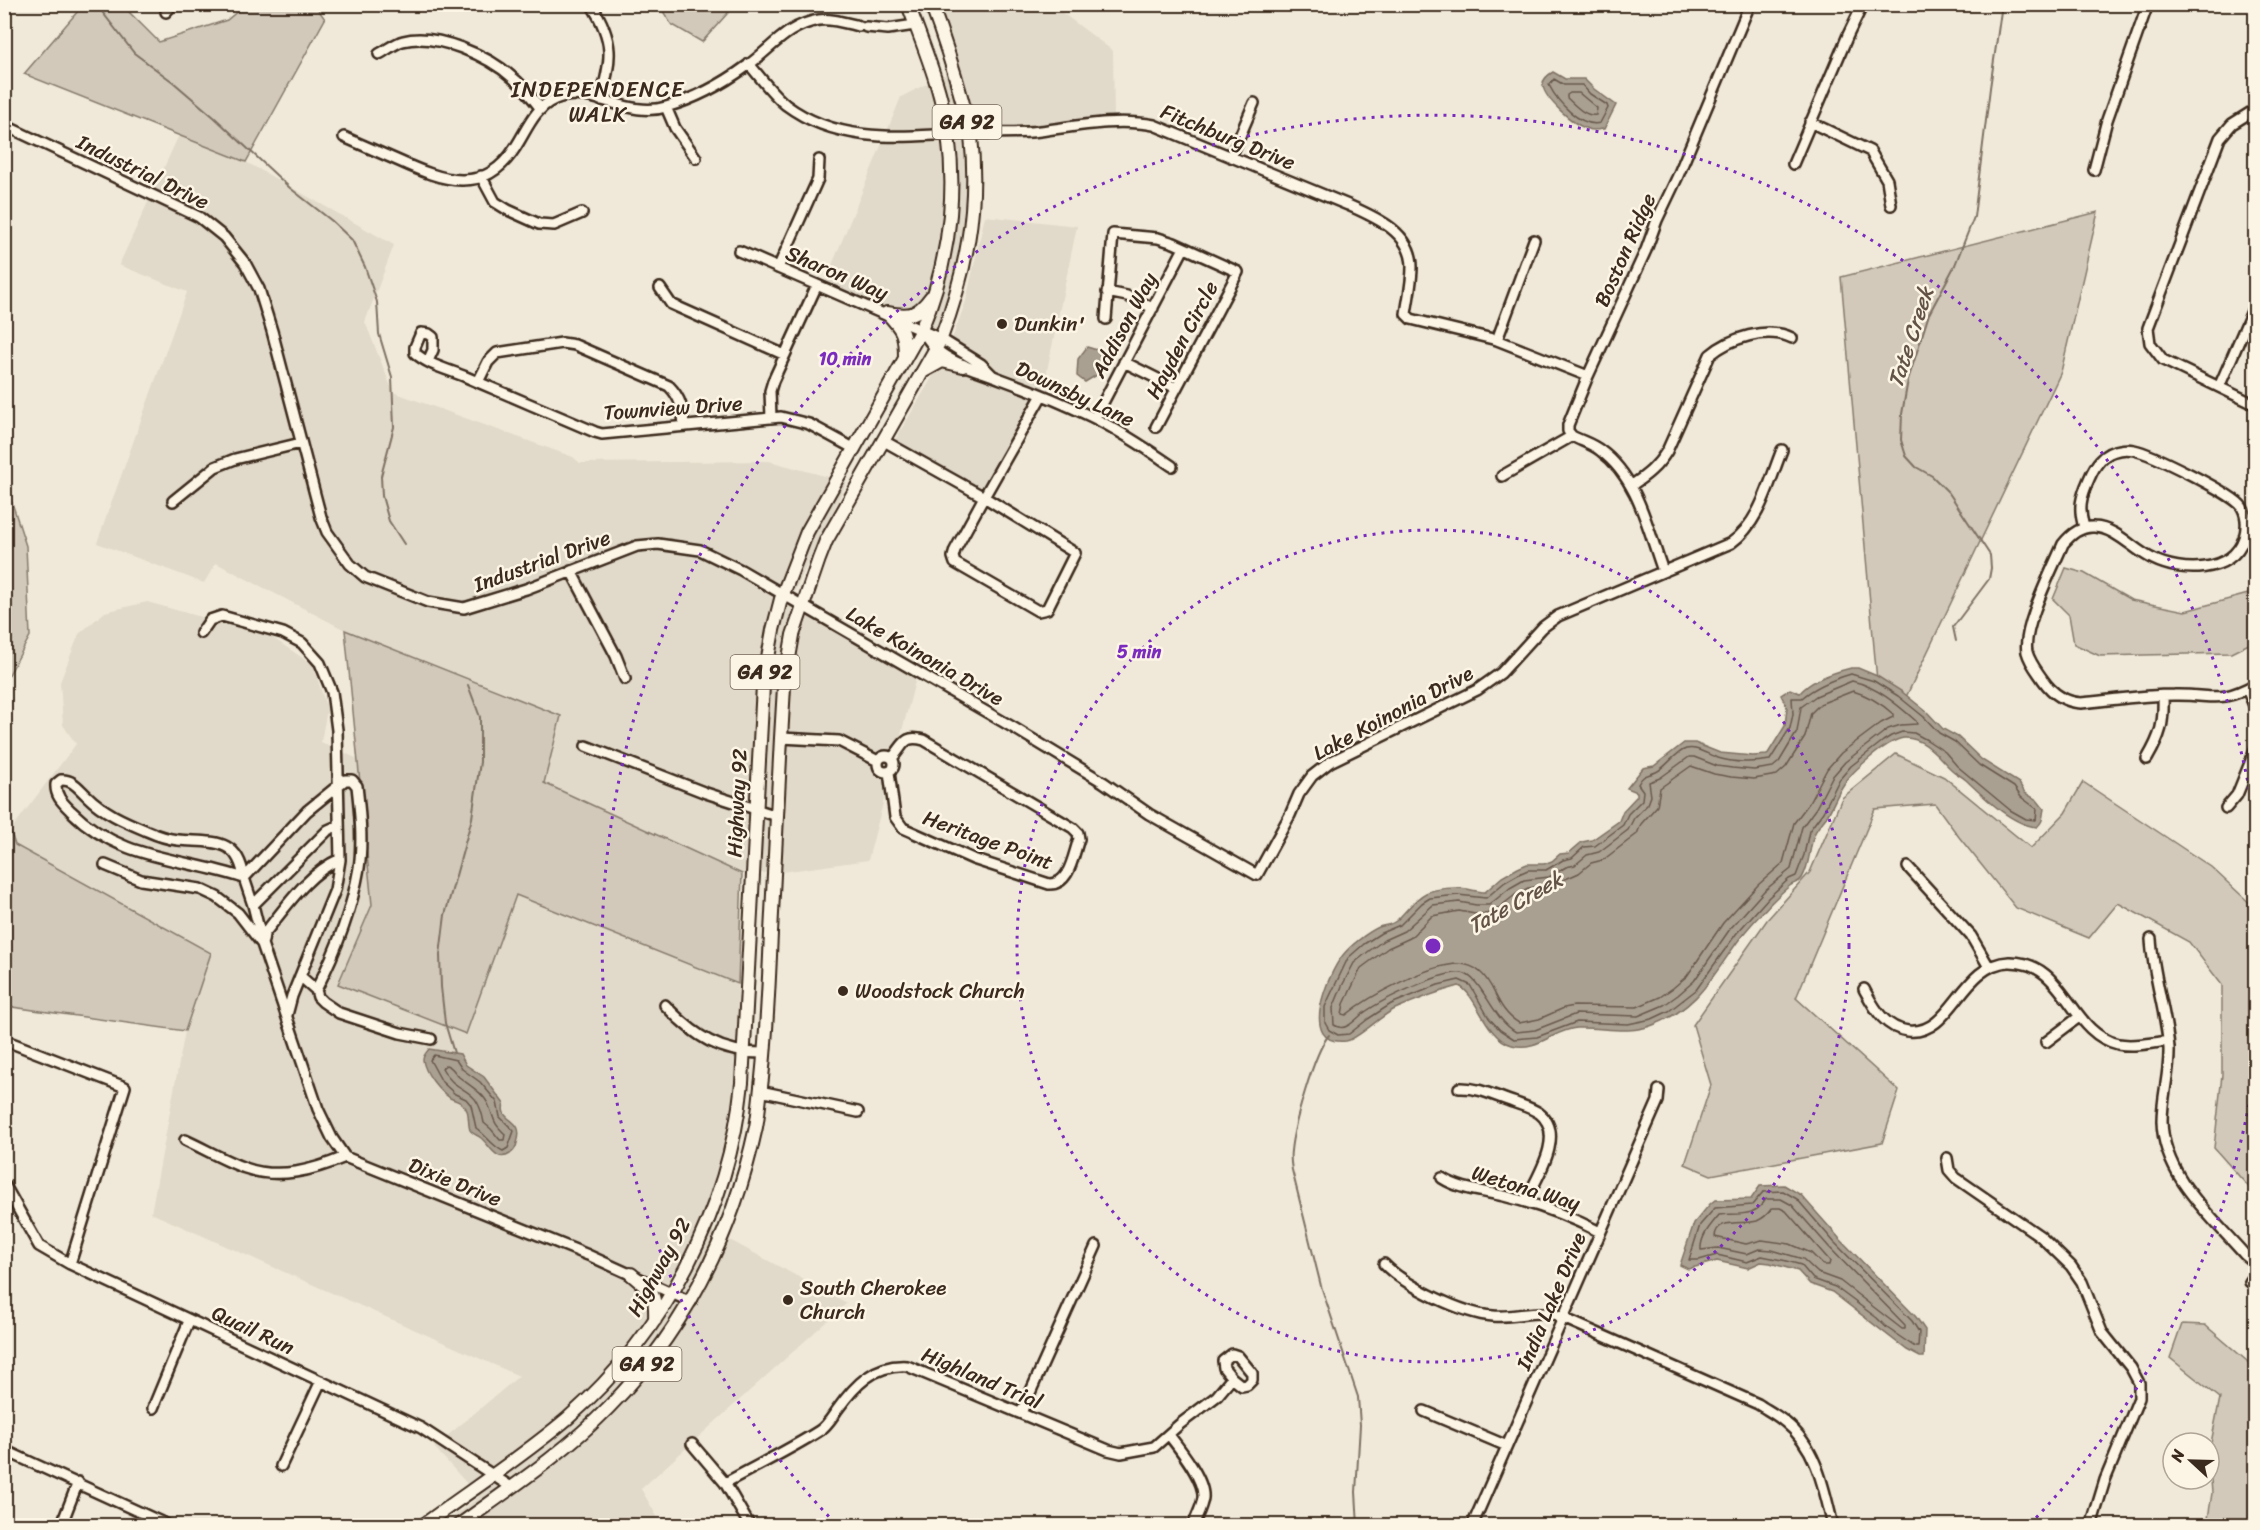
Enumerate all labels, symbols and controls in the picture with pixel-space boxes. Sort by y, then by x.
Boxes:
district label: INDEPENDENCE WALK [510,70,685,134]
street label: Fitchburg Drive [1155,93,1302,181]
road number: GA 92 [932,105,1002,139]
street label: Industrial Drive [69,123,216,221]
street label: Boston Ridge [1583,187,1667,313]
street label: Sharon Way [780,234,894,312]
street label: Addison Way [1080,265,1168,386]
street label: Hayden Circle [1135,274,1229,406]
water label: Tate Creek [1876,280,1946,393]
place label: Dunkin' [1014,305,1085,343]
marker: Dunkin' [995,317,1009,331]
text: 10 min [819,343,871,375]
street label: Downsby Lane [1009,350,1141,438]
street label: Townview Drive [602,384,744,432]
street label: Industrial Drive [467,519,616,604]
street label: Lake Koinonia Drive [839,595,1011,717]
text: 5 min [1117,636,1161,668]
road number: GA 92 [730,655,800,689]
street label: Lake Koinonia Drive [1306,655,1480,771]
street label: Highway 92 [715,748,759,858]
street label: Heritage Point [917,799,1059,881]
water label: Tate Creek [1460,859,1571,945]
centre of rings [1423,936,1443,956]
place label: Woodstock Church [855,972,1025,1010]
marker: Woodstock Church [836,984,850,998]
street label: Dixie Drive [402,1146,508,1218]
street label: Wetona Way [1467,1154,1585,1223]
street label: Highway 92 [616,1210,702,1324]
street label: India Lake Drive [1504,1226,1597,1377]
place label: South Cherokee Church [800,1269,946,1331]
marker: South Cherokee Church [781,1293,795,1307]
street label: Quail Run [205,1294,301,1366]
street label: Highland Trial [916,1336,1049,1421]
road number: GA 92 [612,1347,682,1381]
north arrow [2161,1431,2221,1491]
text: N [2162,1444,2193,1467]

